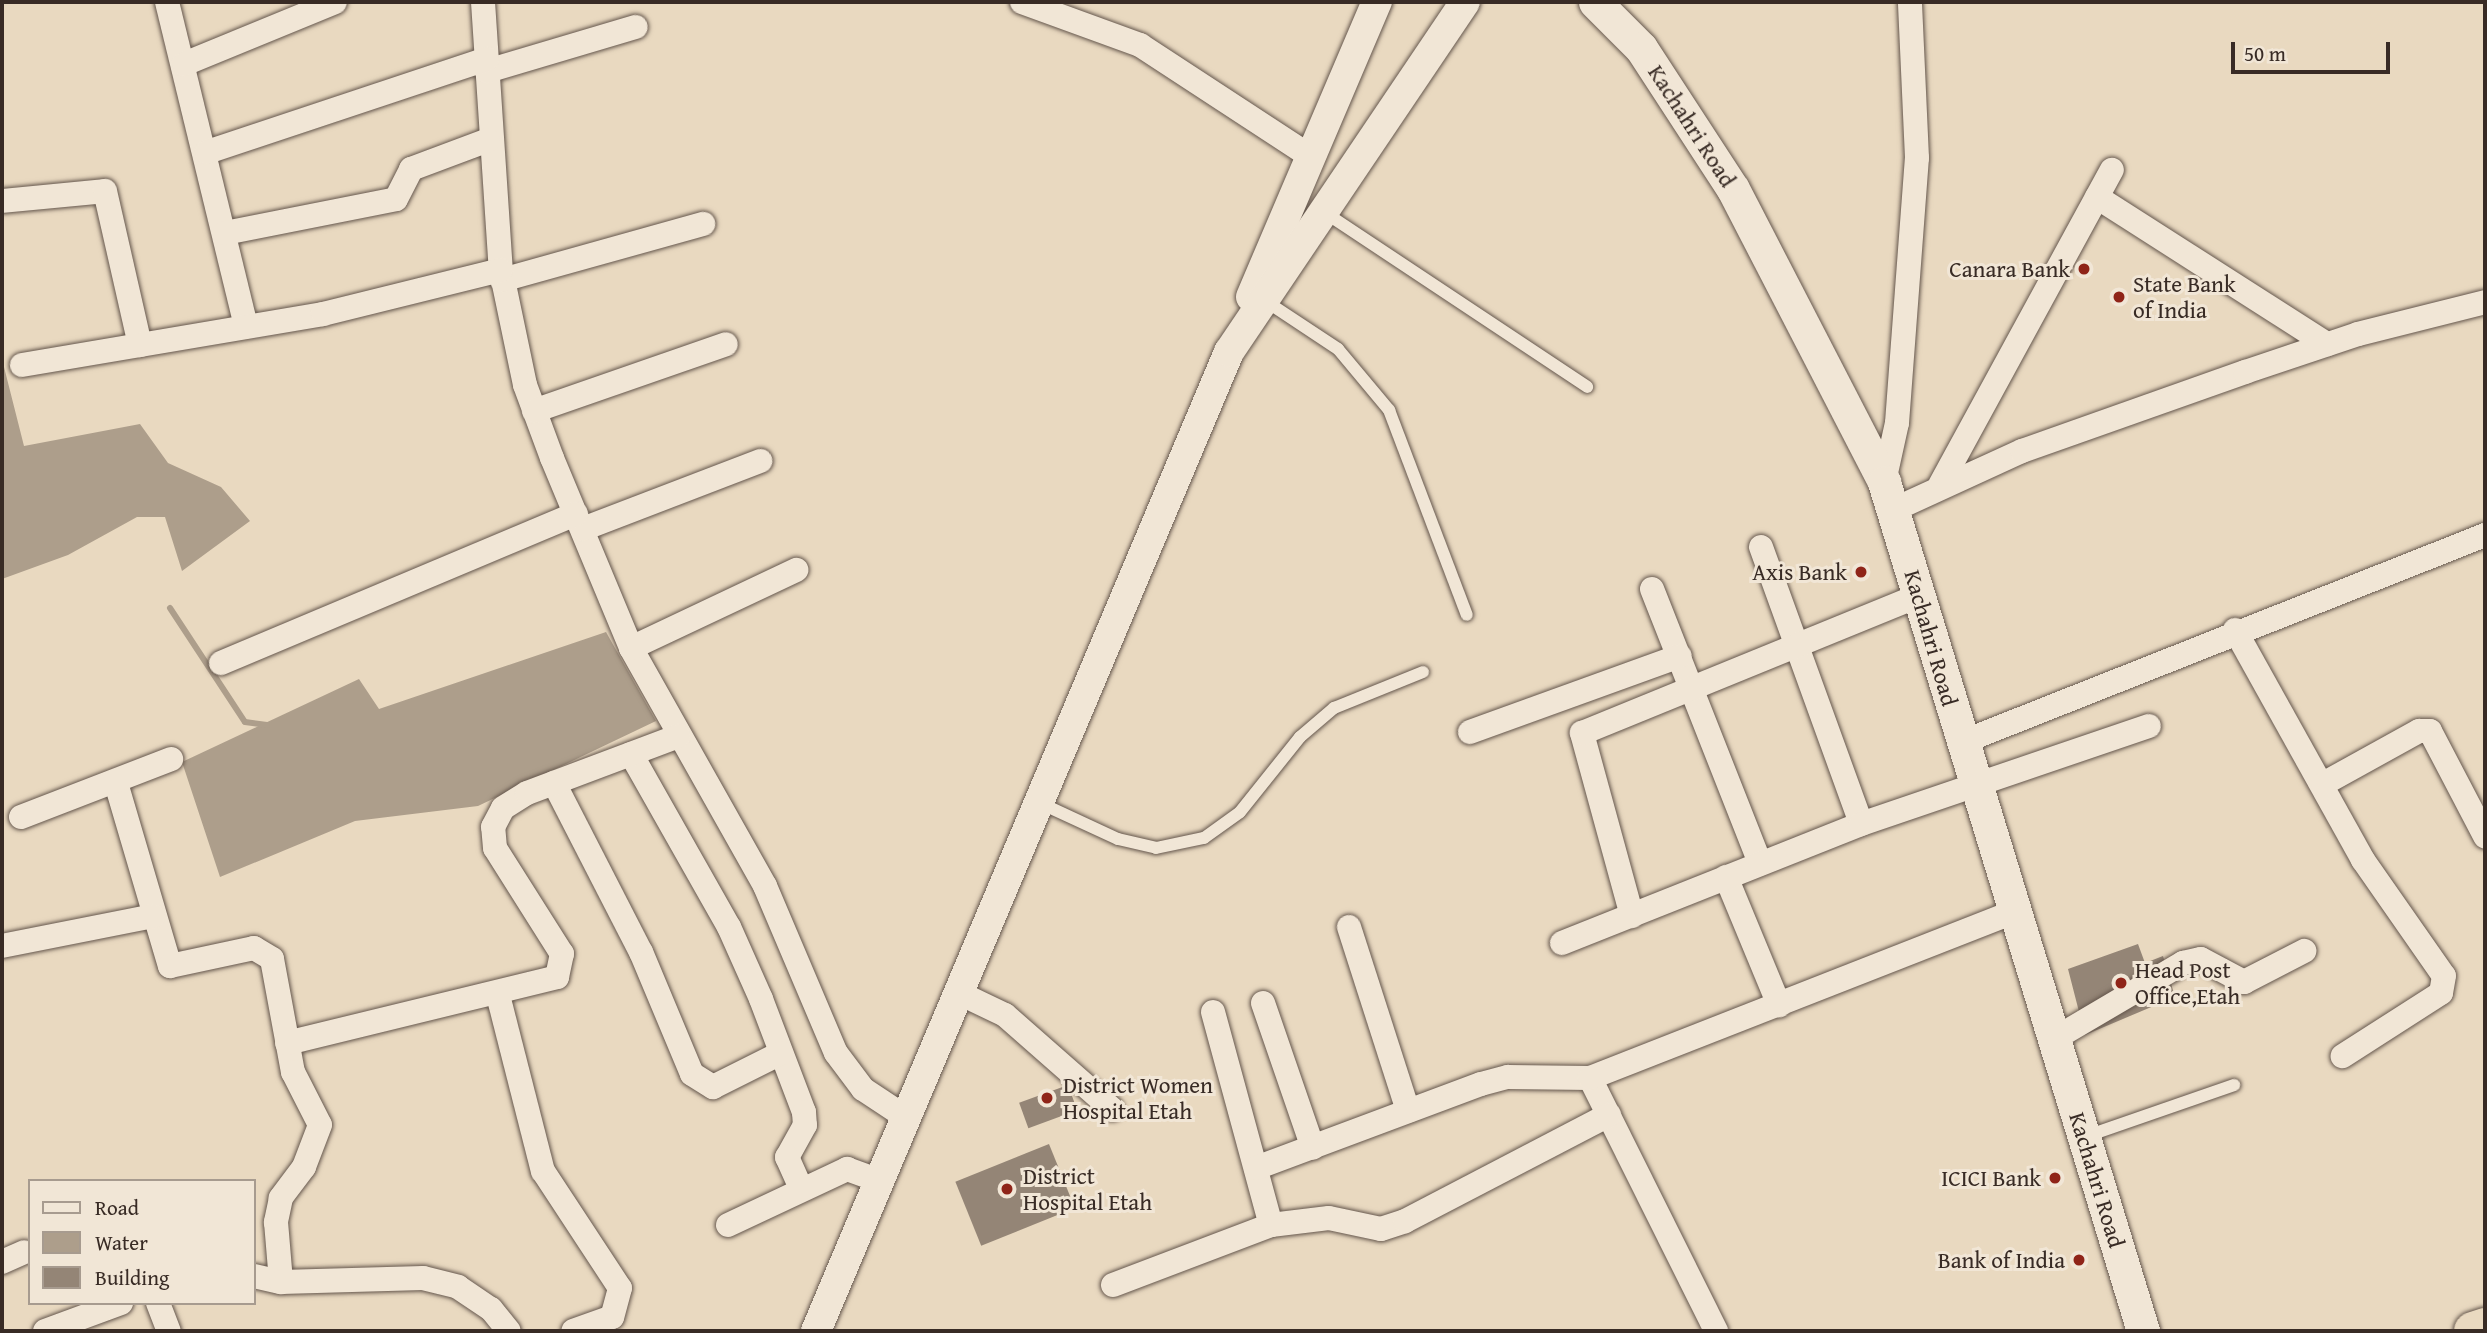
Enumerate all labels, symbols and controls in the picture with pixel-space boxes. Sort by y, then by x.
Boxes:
scale bar [2235,28,2394,72]
text: 50 m [2244,38,2286,69]
street label: Kachahri Road [1642,60,1742,192]
place label: Canara Bank [1949,255,2070,283]
marker: Canara Bank [2076,261,2092,277]
place label: State Bank of India [2133,270,2236,324]
marker: State Bank of India [2111,289,2127,305]
place label: Axis Bank [1752,558,1847,586]
marker: Axis Bank [1853,564,1869,580]
street label: Kachahri Road [1898,567,1964,709]
place label: Head Post Office,Etah [2135,956,2240,1010]
marker: Head Post Office,Etah [2113,975,2129,991]
place label: District Women Hospital Etah [1063,1071,1213,1125]
marker: District Women Hospital Etah [1037,1088,1057,1108]
street label: Kachahri Road [2063,1109,2131,1251]
place label: District Hospital Etah [1023,1162,1152,1216]
place label: ICICI Bank [1941,1164,2041,1192]
marker: ICICI Bank [2047,1170,2063,1186]
legend [28,1179,256,1305]
marker: District Hospital Etah [997,1179,1017,1199]
text: Road [95,1192,139,1223]
text: Water [95,1227,148,1258]
place label: Bank of India [1938,1246,2065,1274]
marker: Bank of India [2071,1252,2087,1268]
text: Building [95,1262,169,1293]

